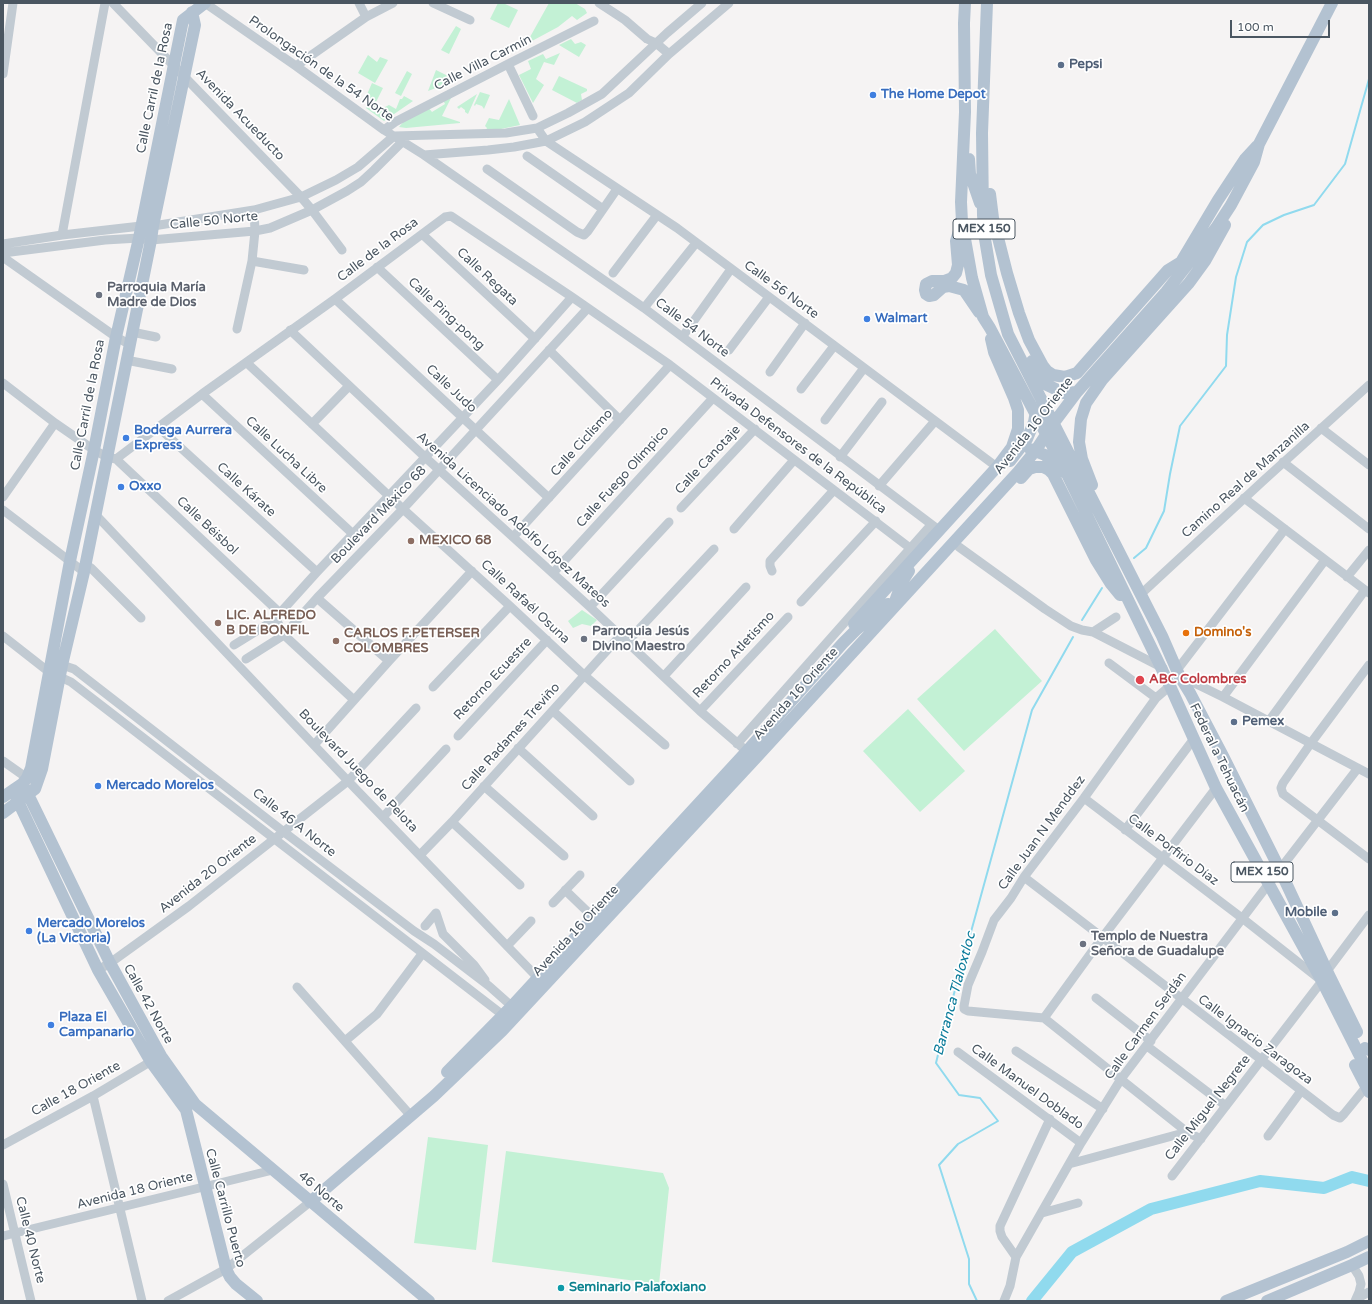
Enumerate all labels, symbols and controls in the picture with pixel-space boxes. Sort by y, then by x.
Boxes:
scale bar [1232,12,1332,38]
street label: Prolongación de la 54 Norte [246,13,396,125]
text: 100 m [1237,20,1274,34]
street label: Calle Carril de la Rosa [134,21,176,155]
street label: Calle Villa Carmín [432,32,534,94]
place label: Pepsi [1069,57,1103,73]
marker: Pepsi [1056,60,1066,70]
street label: Avenida Acueducto [192,66,288,164]
place label: The Home Depot [881,87,986,103]
marker: The Home Depot [868,90,878,100]
street label: Calle 50 Norte [169,209,259,233]
street label: Calle de la Rosa [335,215,421,285]
road number: MEX 150 [953,219,1015,239]
street label: Calle Regata [453,245,521,309]
street label: Calle 56 Norte [741,258,821,322]
street label: Calle Ping-pong [404,275,488,353]
place label: Parroquia María Madre de Dios [107,280,206,311]
marker: Parroquia María Madre de Dios [94,290,104,300]
street label: Calle 54 Norte [652,295,732,361]
place label: Walmart [875,311,927,327]
marker: Walmart [862,314,872,324]
street label: Calle Carril de la Rosa [68,338,108,472]
street label: Calle Judo [422,362,480,416]
street label: Privada Defensores de la República [707,374,889,518]
street label: Avenida 16 Oriente [991,374,1077,478]
street label: Calle Ciclismo [548,406,616,480]
street label: Calle Lucha Libre [242,413,330,497]
street label: Camino Real de Manzanilla [1179,418,1313,542]
street label: Calle Canotaje [672,422,744,498]
place label: Bodega Aurrera Express [134,423,232,454]
street label: Calle Fuego Olímpico [573,423,673,531]
street label: Avenida Licenciado Adolfo López Mateos [413,429,613,611]
marker: Bodega Aurrera Express [121,433,131,443]
street label: Calle Kárate [213,459,279,521]
street label: Boulevard México 68 [328,463,430,567]
place label: Oxxo [129,479,161,495]
marker: Oxxo [116,482,126,492]
street label: Calle Béisbol [173,493,241,559]
place label: MEXICO 68 [419,533,491,549]
marker: MEXICO 68 [406,536,416,546]
street label: Calle Rafaél Osuna [477,557,573,647]
place label: LIC. ALFREDO B DE BONFIL [226,608,316,639]
street label: Retorno Atletismo [690,608,778,702]
marker: LIC. ALFREDO B DE BONFIL [213,618,223,628]
place label: Parroquia Jesús Divino Maestro [592,624,689,655]
place label: Domino's [1194,625,1251,641]
place label: CARLOS F.PETERSER COLOMBRES [344,626,480,657]
marker: Domino's [1181,628,1191,638]
street label: Retorno Ecuestre [451,634,535,724]
marker: Parroquia Jesús Divino Maestro [579,634,589,644]
marker: CARLOS F.PETERSER COLOMBRES [331,636,341,646]
street label: Avenida 16 Oriente [750,645,842,743]
place label: ABC Colombres [1149,672,1247,688]
marker: ABC Colombres [1134,674,1146,686]
street label: Calle Radames Treviño [458,680,564,794]
street label: Federal a Tehuacán [1186,701,1252,815]
street label: Boulevard Juego de Pelota [295,706,421,836]
place label: Pemex [1242,714,1284,730]
marker: Pemex [1229,717,1239,727]
street label: Calle Juan N Menddez [995,773,1089,893]
place label: Mercado Morelos [106,778,214,794]
marker: Mercado Morelos [93,781,103,791]
street label: Calle 46 A Norte [249,786,339,860]
street label: Calle Porfirio Díaz [1125,811,1221,889]
street label: Avenida 20 Oriente [156,831,260,917]
road number: MEX 150 [1231,862,1293,882]
street label: Avenida 16 Oriente [530,882,622,980]
place label: Mobile [1285,905,1327,921]
marker: Mobile [1330,908,1340,918]
place label: Mercado Morelos (La Victoria) [37,916,145,947]
marker: Mercado Morelos (La Victoria) [24,926,34,936]
place label: Templo de Nuestra Señora de Guadalupe [1091,929,1224,960]
water label: Barranca Tlaloxtloc [930,930,980,1058]
marker: Templo de Nuestra Señora de Guadalupe [1078,939,1088,949]
street label: Calle 42 Norte [120,961,176,1047]
street label: Calle Carmen Serdán [1102,969,1190,1083]
street label: Calle Ignacio Zaragoza [1195,992,1315,1088]
place label: Plaza El Campanario [59,1010,134,1041]
marker: Plaza El Campanario [46,1020,56,1030]
street label: Calle Manuel Doblado [968,1041,1086,1133]
street label: Calle Miguel Negrete [1162,1052,1254,1164]
street label: Calle 18 Oriente [29,1058,123,1120]
street label: Calle Carrillo Puerto [202,1147,248,1269]
street label: 46 Norte [295,1168,347,1216]
street label: Avenida 18 Oriente [75,1169,195,1213]
street label: Calle 40 Norte [12,1195,48,1285]
place label: Seminario Palafoxiano [569,1280,706,1296]
marker: Seminario Palafoxiano [556,1283,566,1293]

